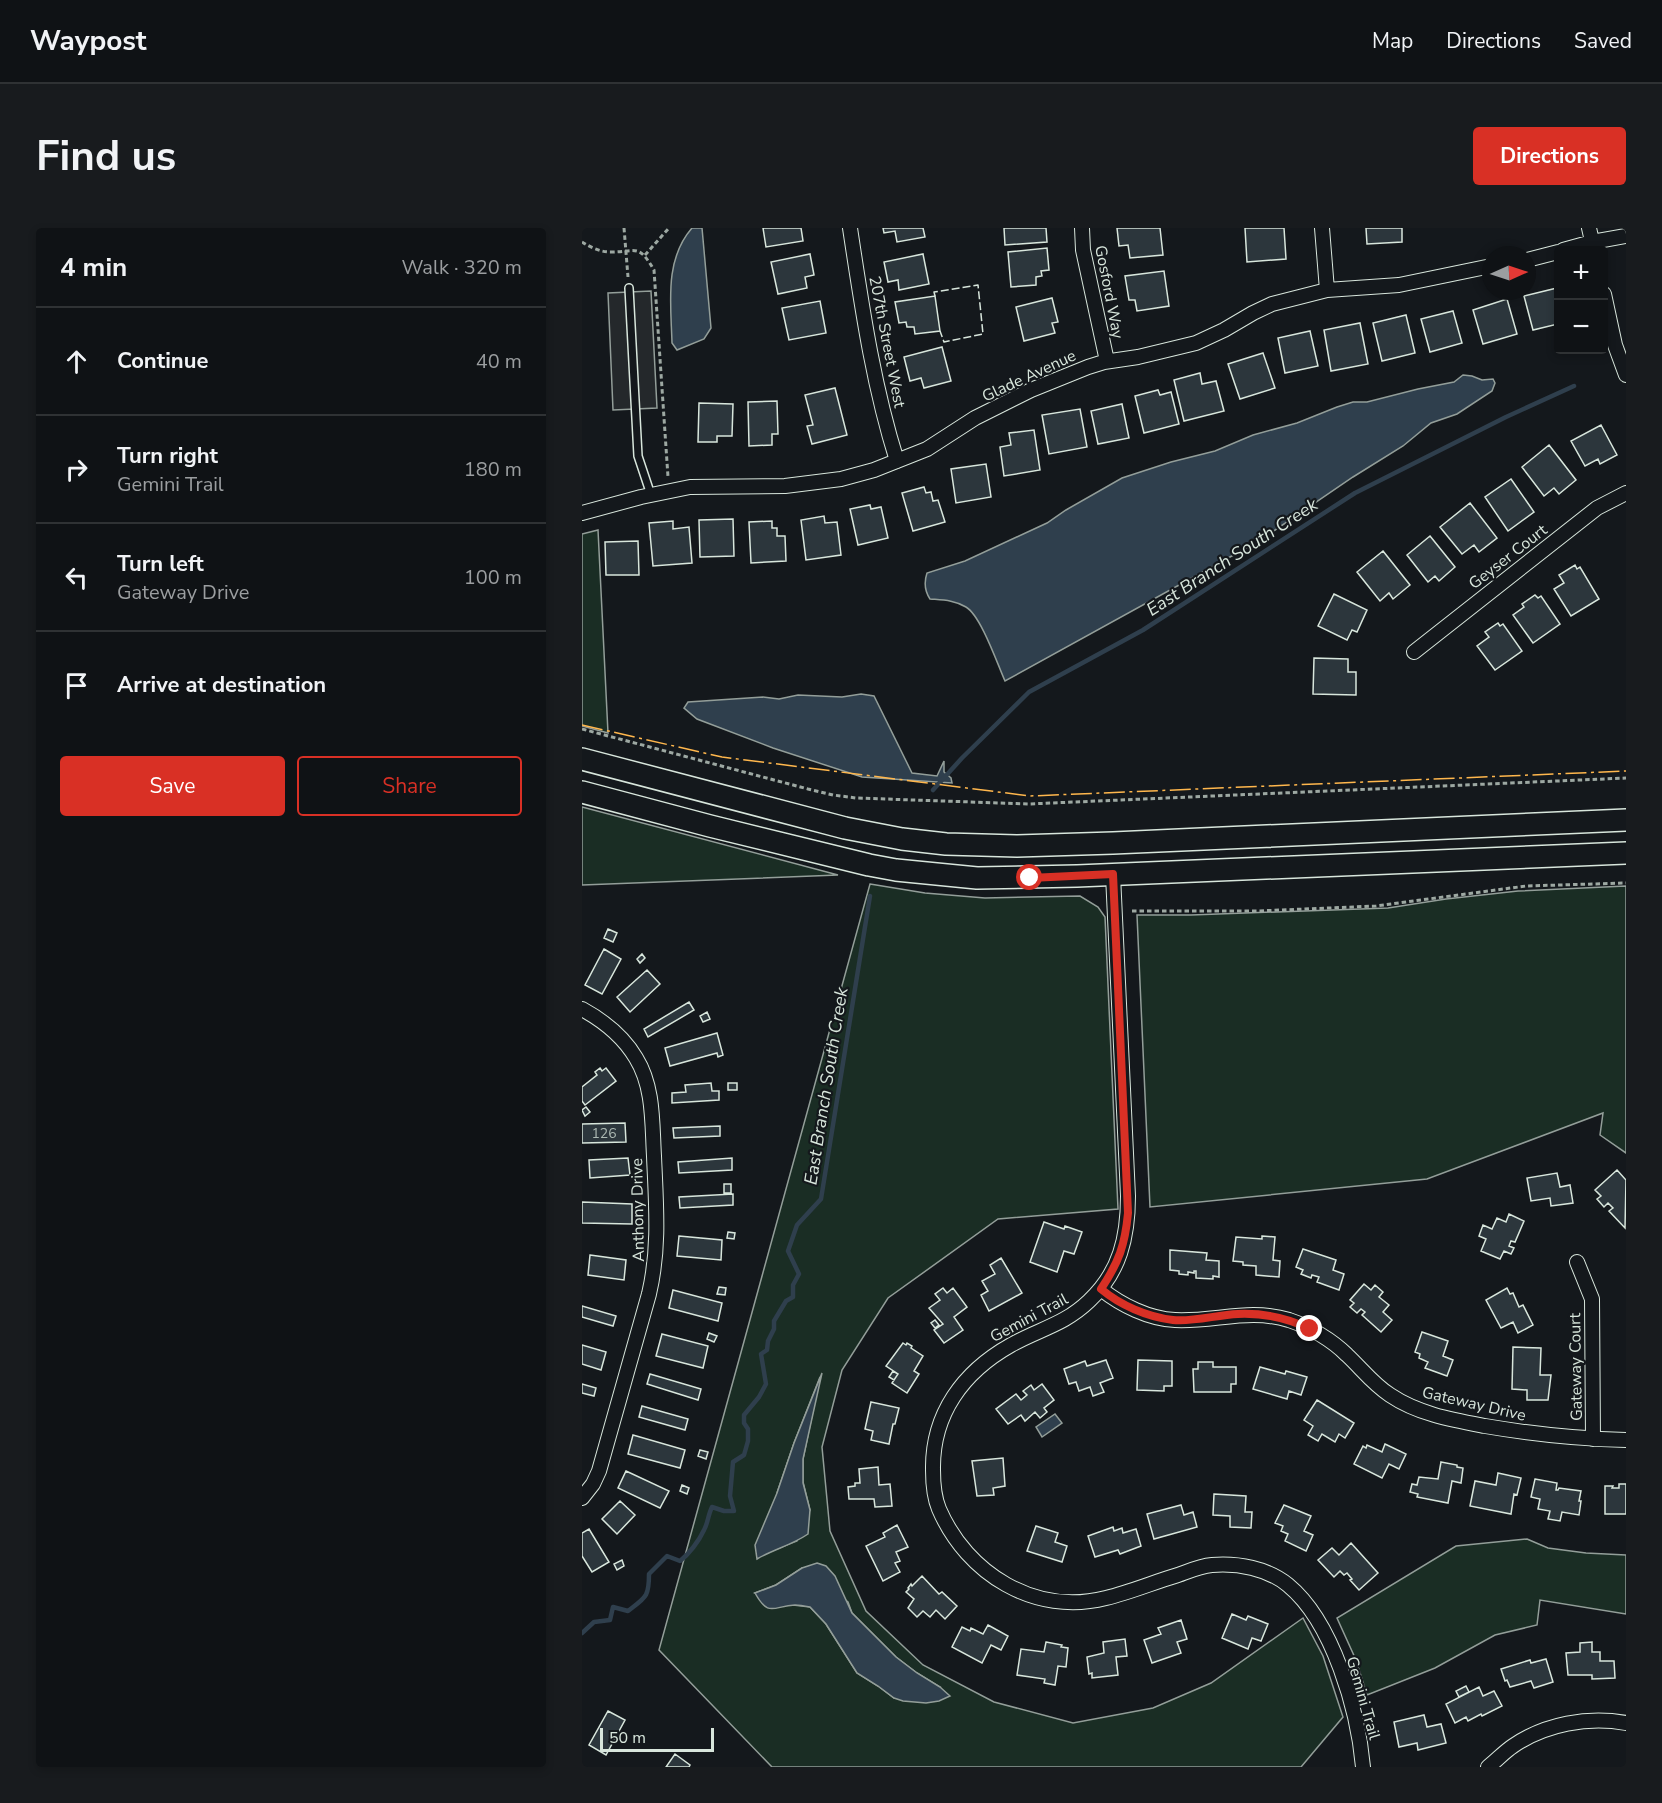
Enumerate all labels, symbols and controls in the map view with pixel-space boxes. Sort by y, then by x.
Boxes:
text: Waypost [30,22,147,60]
text: Map [1372,27,1413,55]
text: Directions [1446,27,1541,55]
text: Saved [1574,27,1632,55]
button: Directions [1473,127,1626,185]
text: Find us [36,128,176,185]
street label: Gosford Way [1089,243,1129,341]
north arrow [1482,246,1536,300]
map controls [1554,246,1608,354]
button: + [1554,246,1608,300]
text: 4 min [60,250,127,285]
text: Walk · 320 m [402,254,522,281]
street label: 207th Street West [863,274,911,410]
button: − [1554,300,1608,354]
icon: ahead [60,345,93,378]
street label: Glade Avenue [978,345,1080,407]
text: Continue [117,346,208,376]
text: 40 m [476,348,522,375]
text: Turn right [117,441,218,471]
icon: right [60,453,93,486]
text: 180 m [464,456,522,483]
text: Gemini Trail [117,471,224,498]
water label: East Branch South Creek [1142,492,1323,621]
street label: Geyser Court [1464,519,1552,595]
text: Turn left [117,549,204,579]
icon: left [60,561,93,594]
text: 100 m [464,564,522,591]
text: Gateway Drive [117,579,250,606]
icon: arrive [60,669,93,702]
text: Arrive at destination [117,670,326,700]
button: Save [60,756,285,816]
button: Share [297,756,522,816]
route start [1016,864,1042,890]
water label: East Branch South Creek [799,984,854,1187]
house number: 126 [591,1124,617,1143]
street label: Anthony Drive [626,1158,650,1262]
street label: Gemini Trail [986,1288,1072,1348]
street label: Gateway Court [1564,1312,1588,1421]
route end [1296,1315,1322,1341]
street label: Gateway Drive [1420,1381,1528,1427]
street label: Gemini Trail [1341,1654,1385,1742]
scale bar [600,1725,714,1752]
text: 50 m [609,1727,646,1749]

